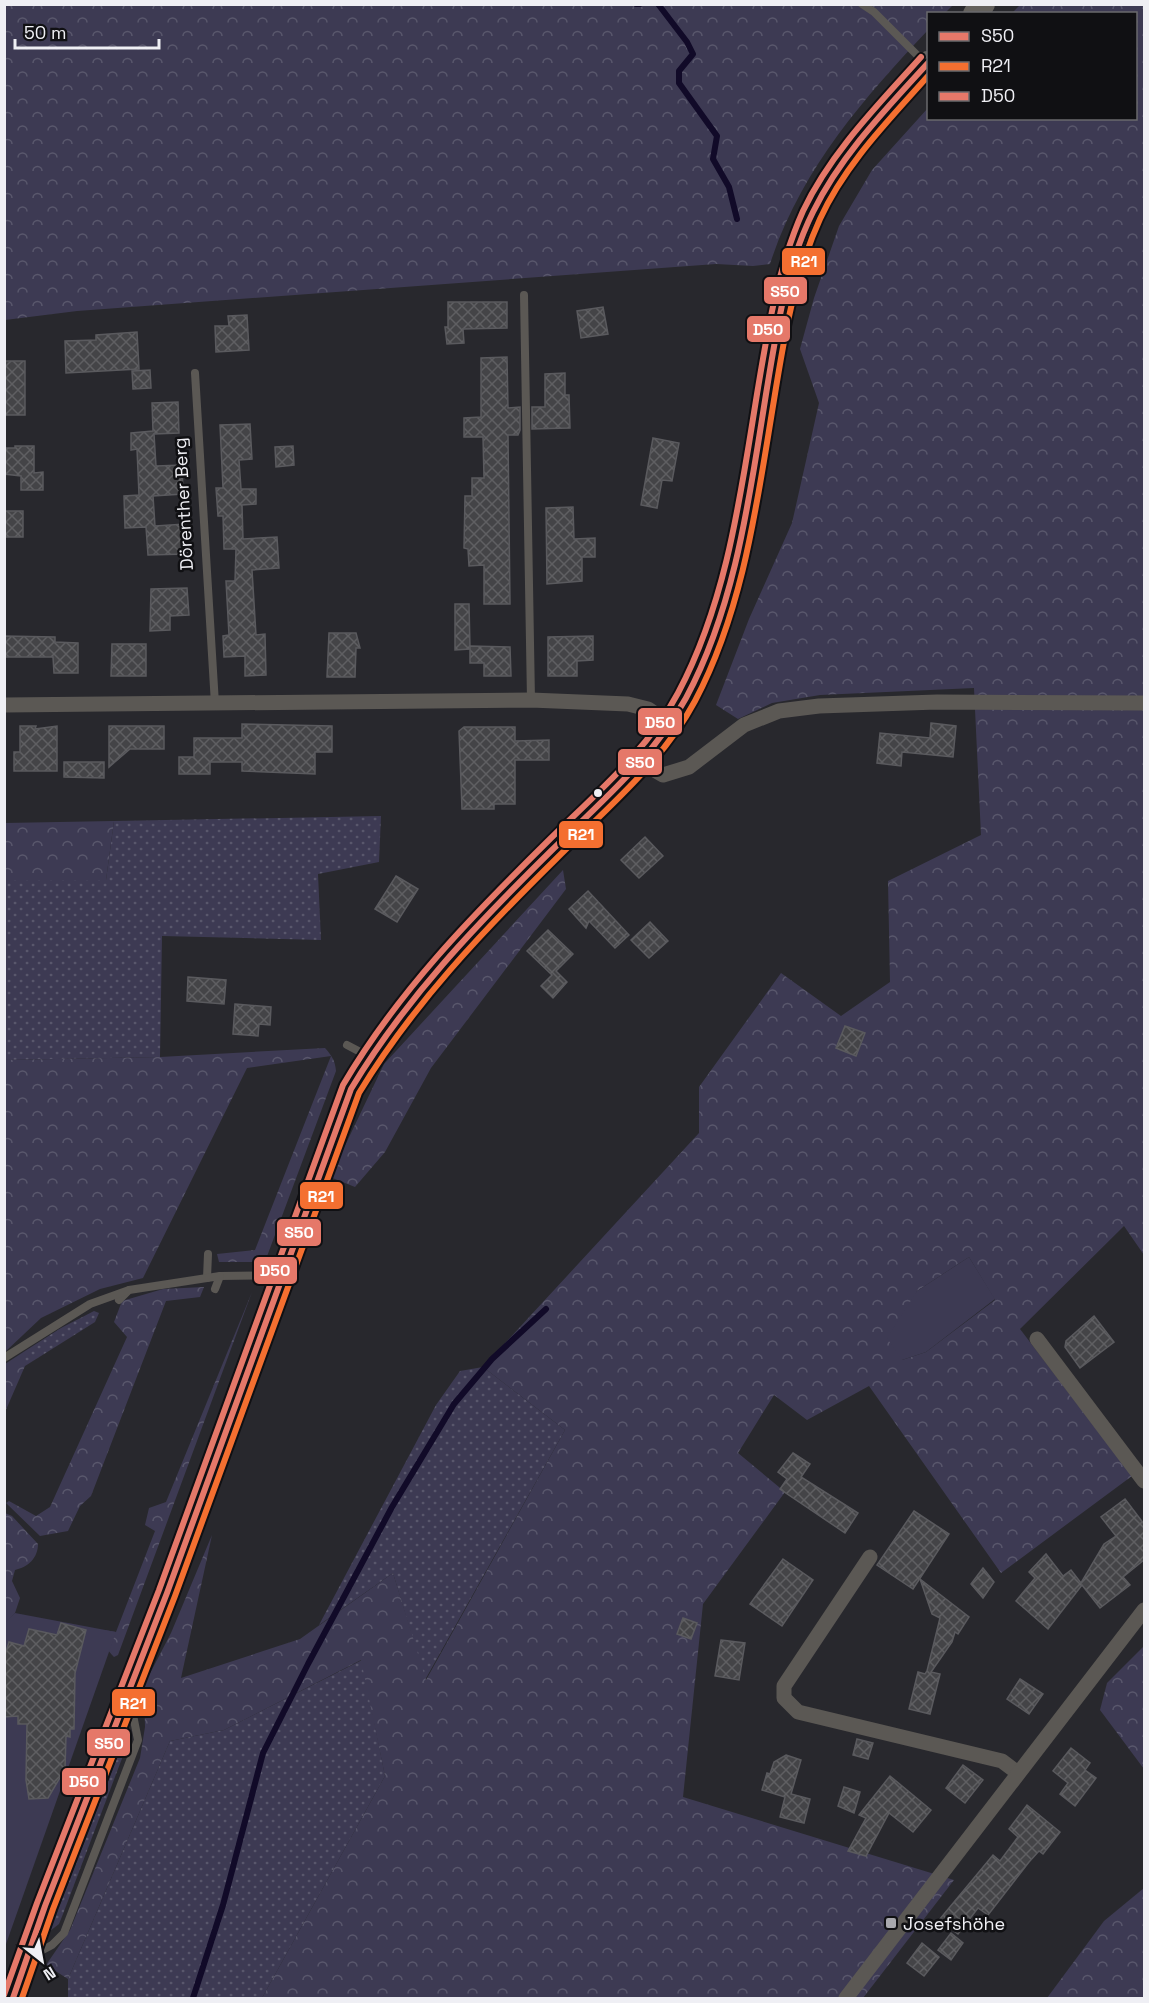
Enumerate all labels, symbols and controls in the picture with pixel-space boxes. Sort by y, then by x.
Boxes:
scale bar [15,12,159,50]
legend [927,12,1137,120]
text: 50 m [24,21,66,44]
text: S50 [981,24,1014,47]
text: R21 [981,54,1011,77]
text: D50 [981,84,1015,107]
line badge: R21 [781,247,826,276]
text: R21 [791,251,817,272]
line badge: S50 [763,276,808,305]
text: S50 [770,281,800,302]
line badge: D50 [746,315,791,343]
text: D50 [753,319,783,340]
street label: Dörenther Berg [168,437,198,571]
line badge: D50 [637,707,683,736]
text: D50 [645,712,675,733]
line badge: S50 [617,748,663,776]
text: S50 [625,752,655,773]
unlabelled marker [592,787,604,799]
line badge: R21 [558,820,604,849]
text: R21 [568,824,594,845]
line badge: R21 [299,1181,344,1210]
text: R21 [308,1186,334,1207]
line badge: S50 [276,1218,322,1247]
text: S50 [284,1222,314,1243]
line badge: D50 [253,1256,298,1285]
text: D50 [260,1260,290,1281]
line badge: R21 [111,1688,156,1717]
text: R21 [120,1693,146,1714]
line badge: S50 [86,1728,131,1757]
text: S50 [94,1733,124,1754]
line badge: D50 [61,1767,107,1796]
text: D50 [69,1771,99,1792]
place label: Josefshöhe [903,1912,1005,1935]
marker: Josefshöhe [884,1916,898,1930]
north arrow [12,1931,72,1991]
text: N [39,1962,59,1985]

